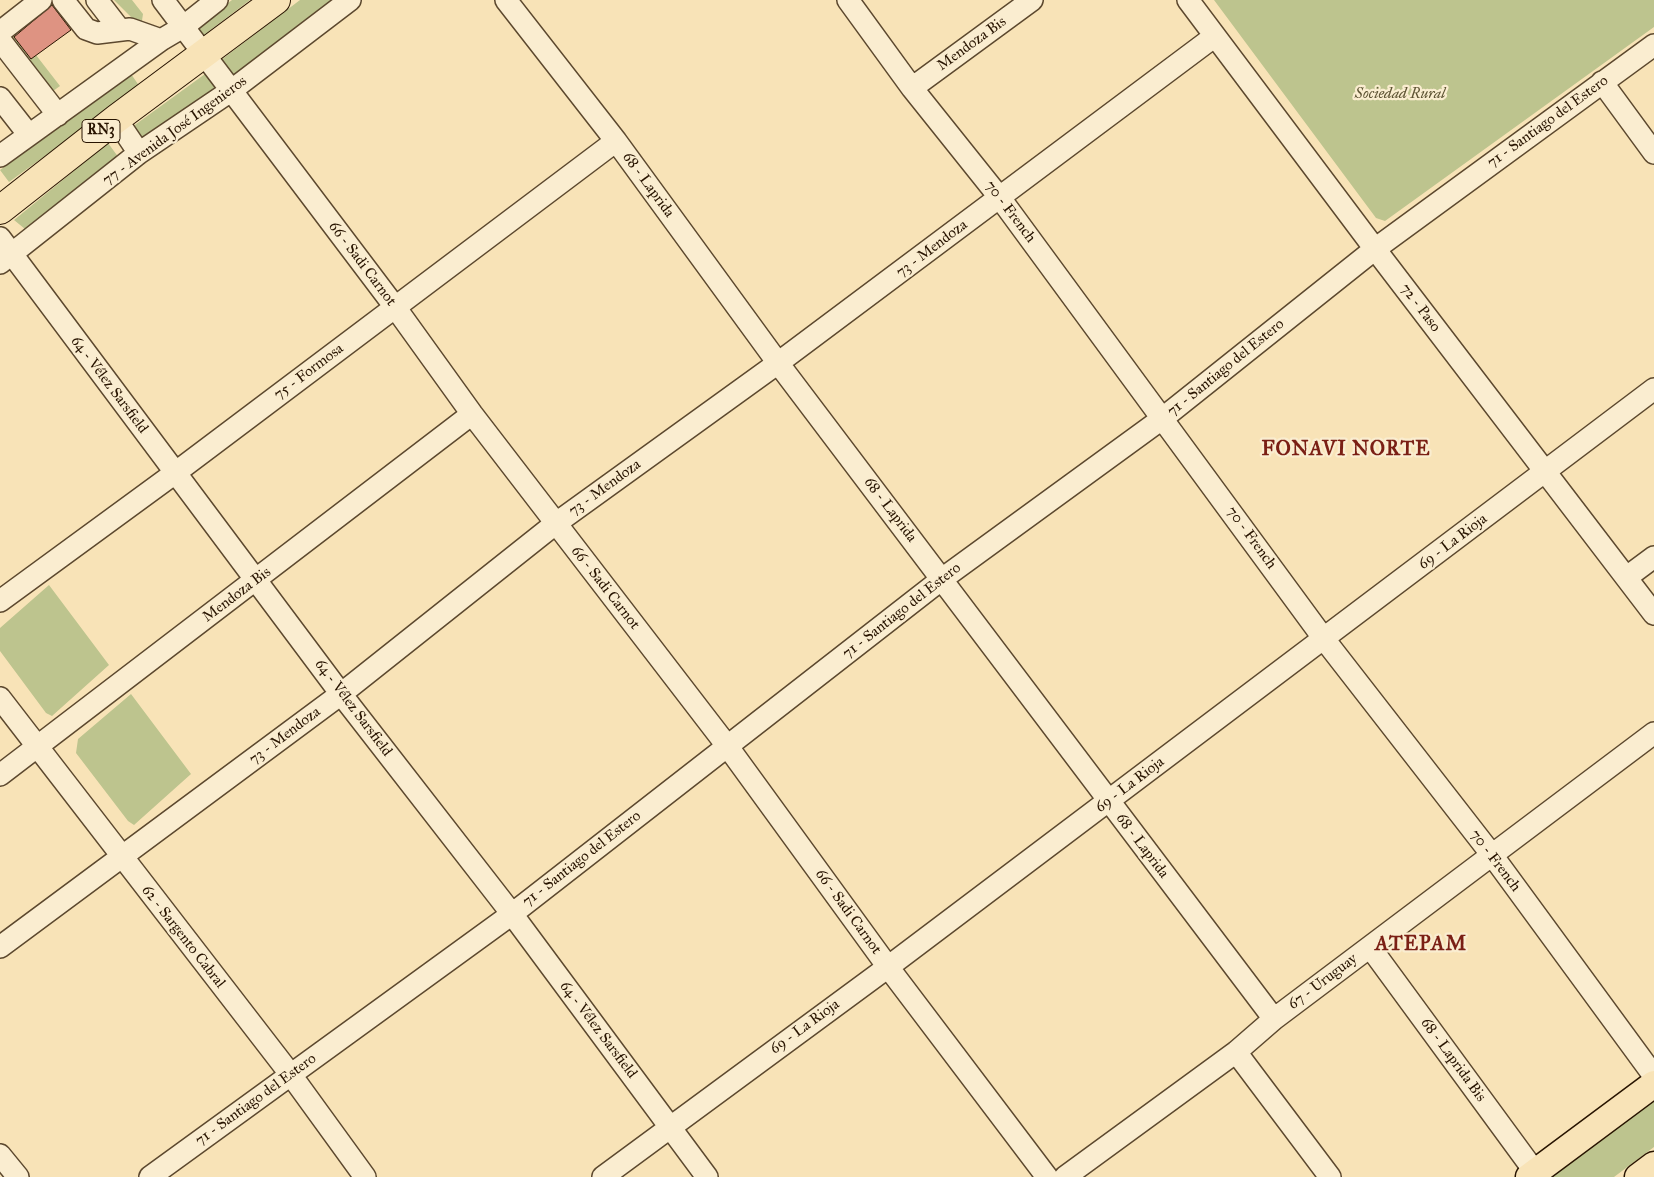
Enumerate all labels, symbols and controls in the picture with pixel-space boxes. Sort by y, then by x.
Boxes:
street label: Mendoza Bis [934,13,1010,75]
street label: 71 - Santiago del Estero [1484,72,1612,172]
street label: 77 - Avenida José Ingenieros [99,73,251,189]
park label: Sociedad Rural [1355,85,1445,103]
road number: RN3 [82,120,120,142]
street label: 68 - Laprida [618,149,678,221]
street label: 70 - French [981,177,1039,247]
street label: 73 - Mendoza [893,216,971,282]
street label: 66 - Sadi Carnot [324,218,400,310]
street label: 72 - Paso [1396,280,1444,336]
street label: 71 - Santiago del Estero [1164,315,1288,421]
street label: 64 - Vélez Sarsfield [67,333,151,437]
street label: 75 - Formosa [271,340,347,404]
district label: FONAVI NORTE [1260,438,1432,462]
street label: 73 - Mendoza [565,456,645,520]
street label: 68 - Laprida [860,474,920,546]
street label: 70 - French [1222,503,1280,573]
street label: 69 - La Rioja [1415,510,1491,574]
street label: 66 - Sadi Carnot [567,543,643,633]
street label: 71 - Santiago del Estero [839,559,965,663]
street label: Mendoza Bis [199,563,275,627]
street label: 64 - Vélez Sarsfield [311,656,395,760]
street label: 73 - Mendoza [246,703,324,769]
street label: 69 - La Rioja [1092,753,1168,817]
street label: 71 - Santiago del Estero [519,807,645,911]
street label: 68 - Laprida [1112,810,1172,882]
street label: 70 - French [1466,826,1524,896]
street label: 66 - Sadi Carnot [811,866,885,958]
street label: 62 - Sargento Cabral [137,882,229,992]
district label: ATEPAM [1374,933,1468,957]
street label: 67 - Uruguay [1285,950,1361,1014]
street label: 64 - Vélez Sarsfield [556,978,640,1082]
street label: 69 - La Rioja [767,996,843,1058]
street label: 68 - Laprida Bis [1417,1015,1489,1105]
street label: 71 - Santiago del Estero [192,1050,320,1150]

